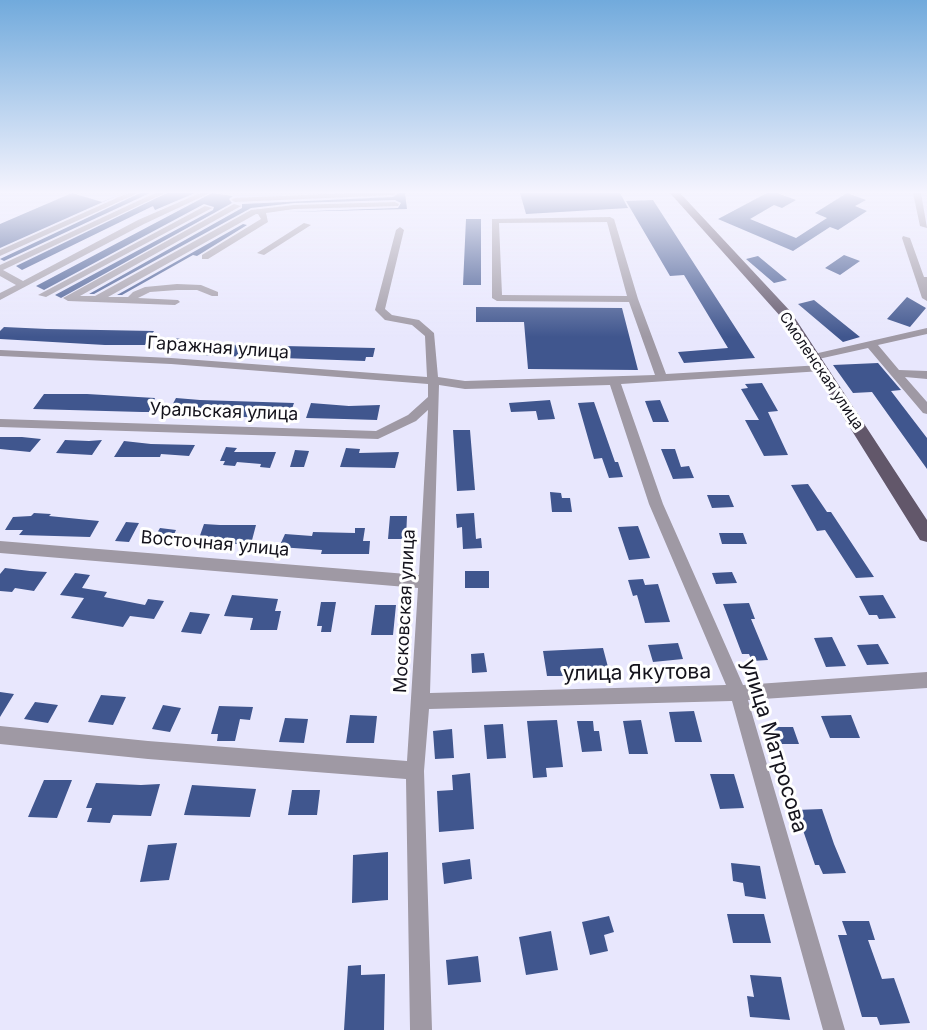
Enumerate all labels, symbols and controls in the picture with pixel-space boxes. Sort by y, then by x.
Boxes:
street label: Смоленская улица [775,309,867,433]
street label: Гаражная улица [146,332,290,364]
street label: Уральская улица [149,399,299,425]
street label: Восточная улица [140,527,290,561]
street label: Московская улица [390,529,420,693]
street label: улица Матросова [736,656,812,836]
street label: улица Якутова [563,659,711,687]

